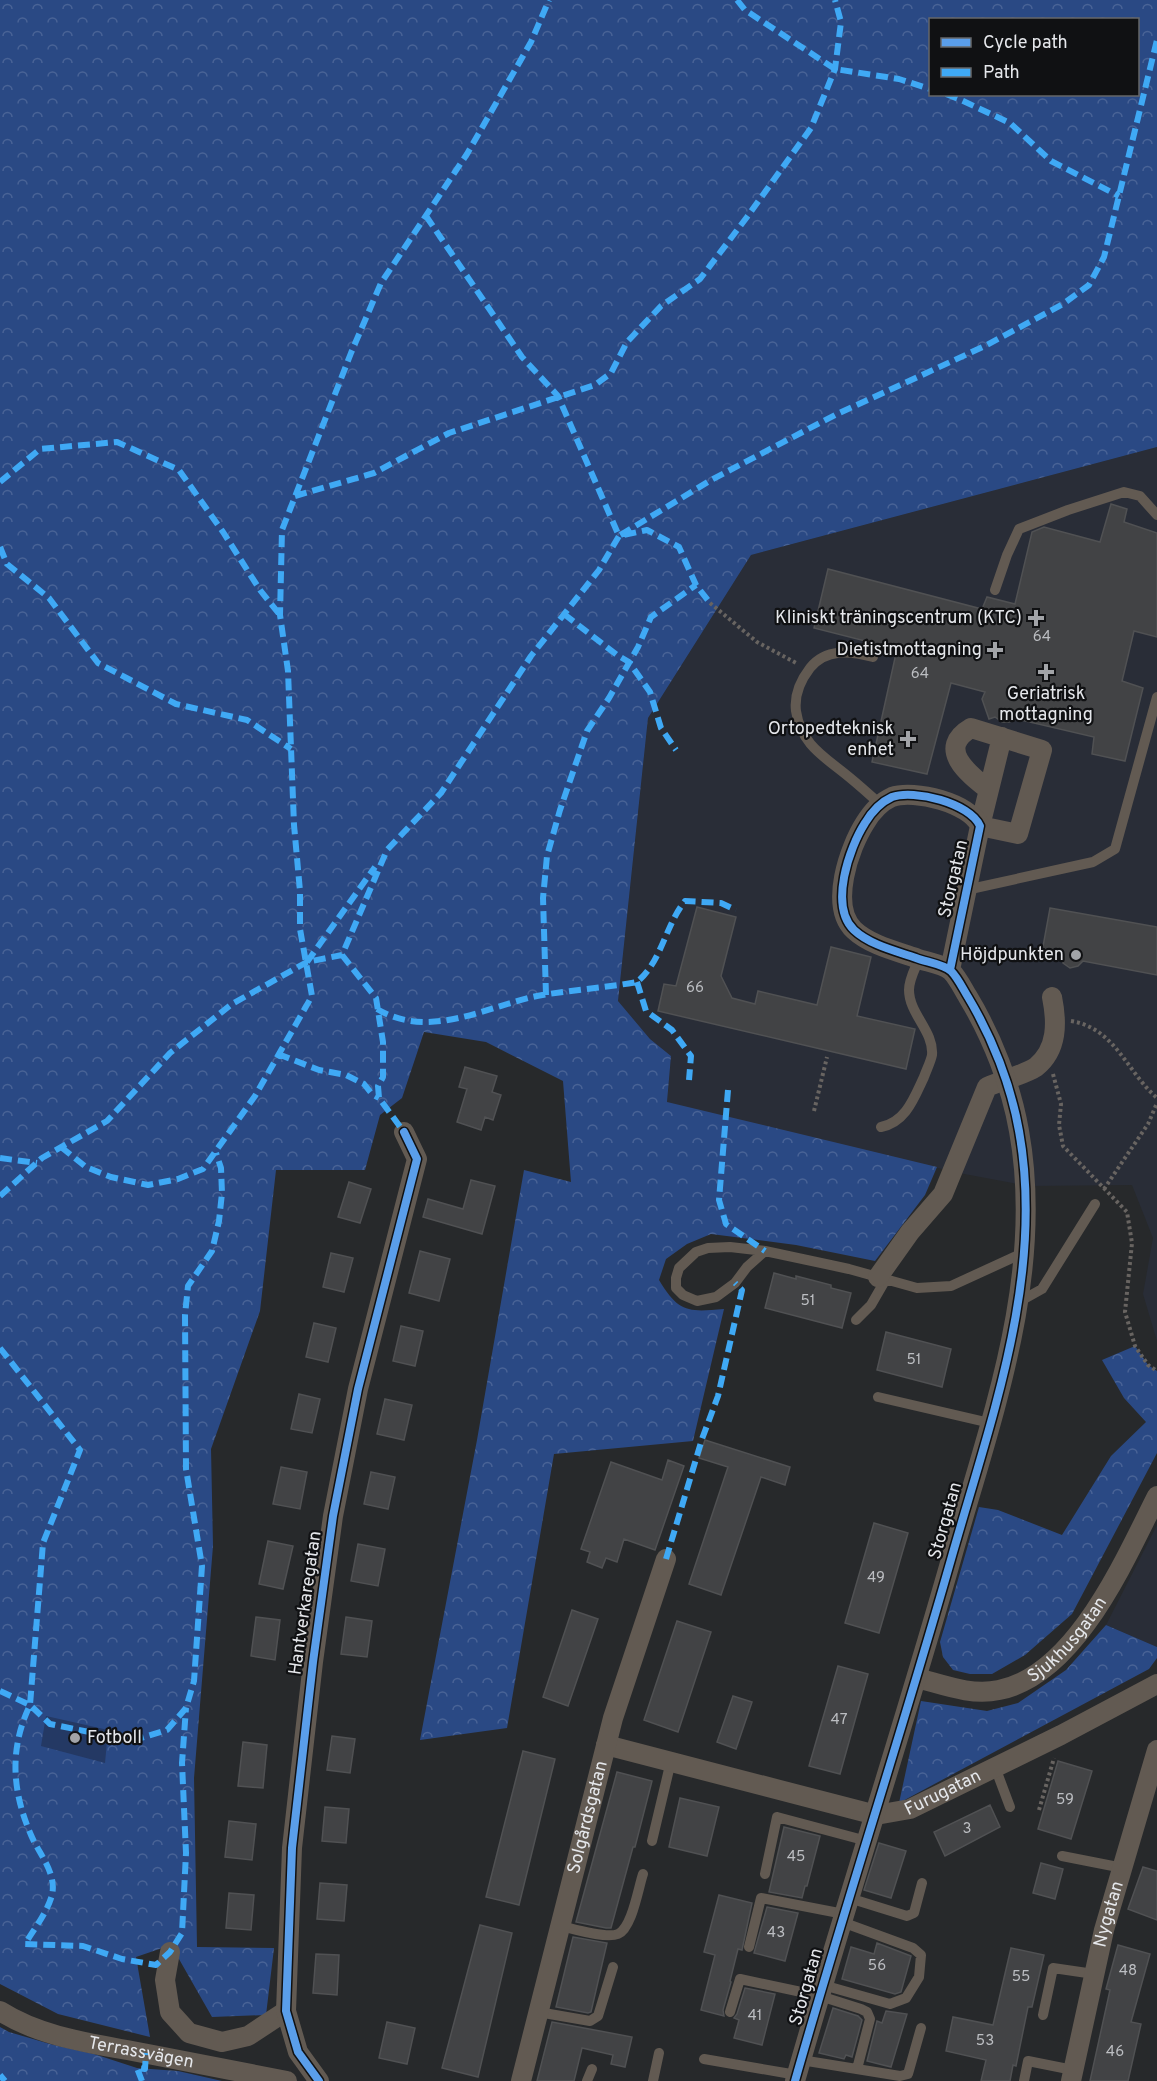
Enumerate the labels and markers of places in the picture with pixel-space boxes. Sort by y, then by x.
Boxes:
place label: Kliniskt träningscentrum (KTC) [775,607,1022,630]
marker: Kliniskt träningscentrum (KTC) [1027,609,1045,627]
place label: Dietistmottagning [837,639,982,662]
marker: Dietistmottagning [986,641,1004,659]
marker: Geriatrisk mottagning [1037,663,1055,681]
place label: Geriatrisk mottagning [999,683,1093,727]
place label: Ortopedteknisk enhet [768,718,894,762]
marker: Ortopedteknisk enhet [899,730,917,748]
place label: Höjdpunkten [960,944,1064,967]
marker: Höjdpunkten [1069,948,1083,962]
place label: Fotboll [87,1727,142,1750]
marker: Fotboll [68,1731,82,1745]

